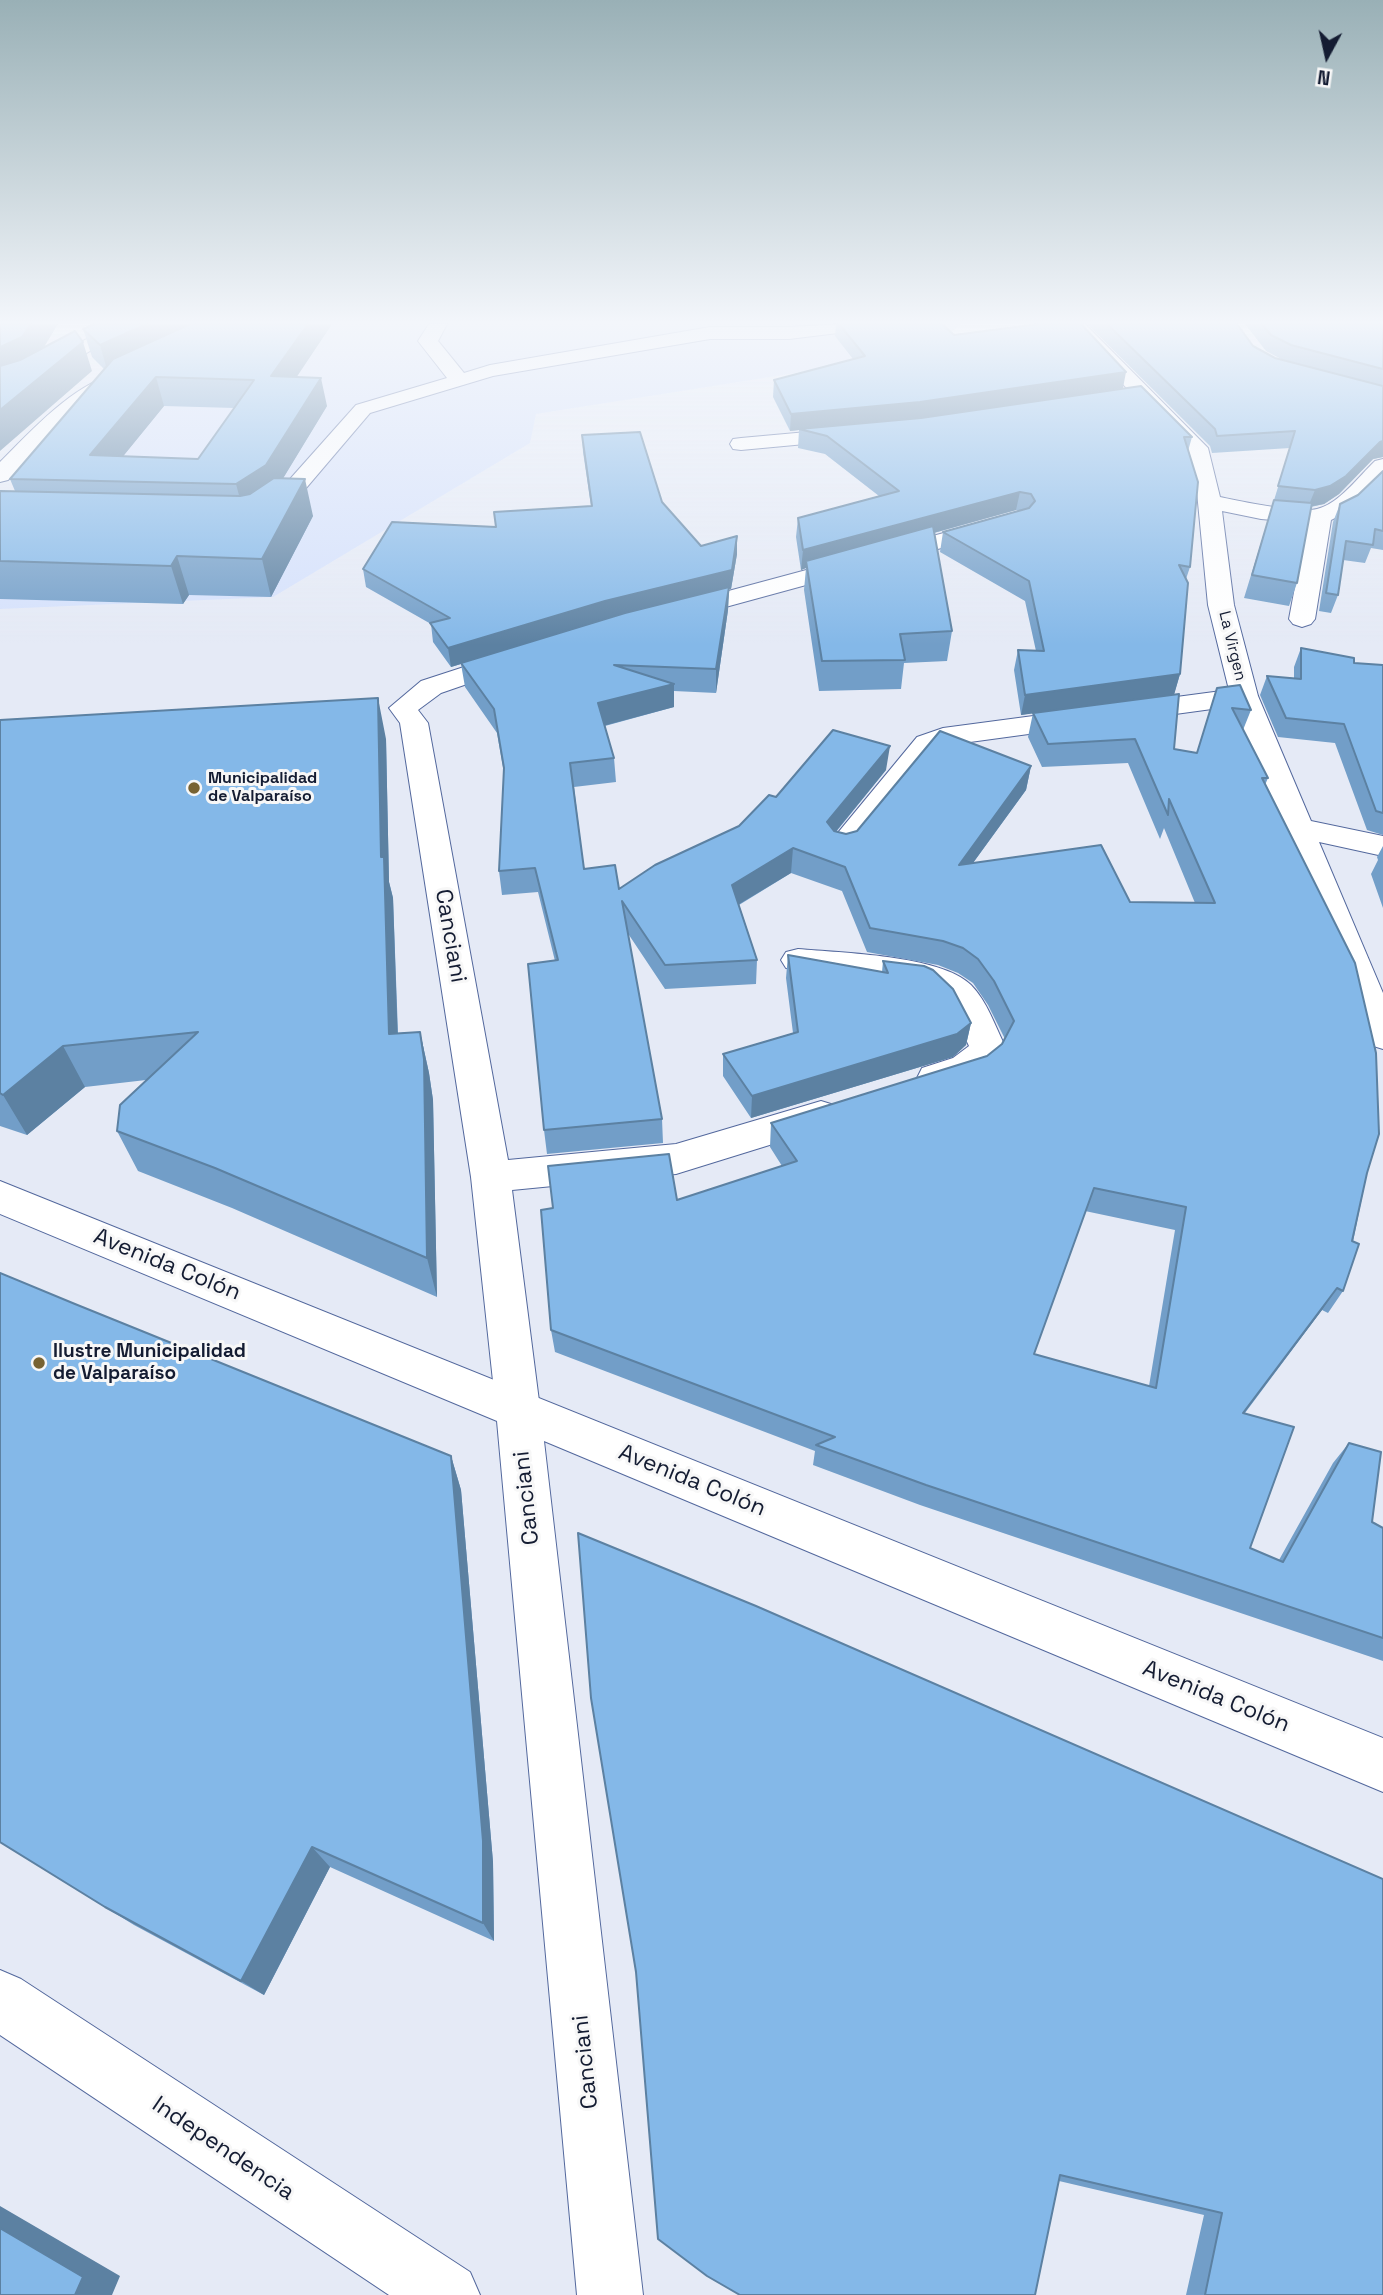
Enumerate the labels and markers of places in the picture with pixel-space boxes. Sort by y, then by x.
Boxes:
place label: Municipalidad de Valparaíso [208,769,317,807]
marker: Municipalidad de Valparaíso [186,780,202,796]
place label: Ilustre Municipalidad de Valparaíso [53,1341,246,1385]
marker: Ilustre Municipalidad de Valparaíso [31,1355,47,1371]

